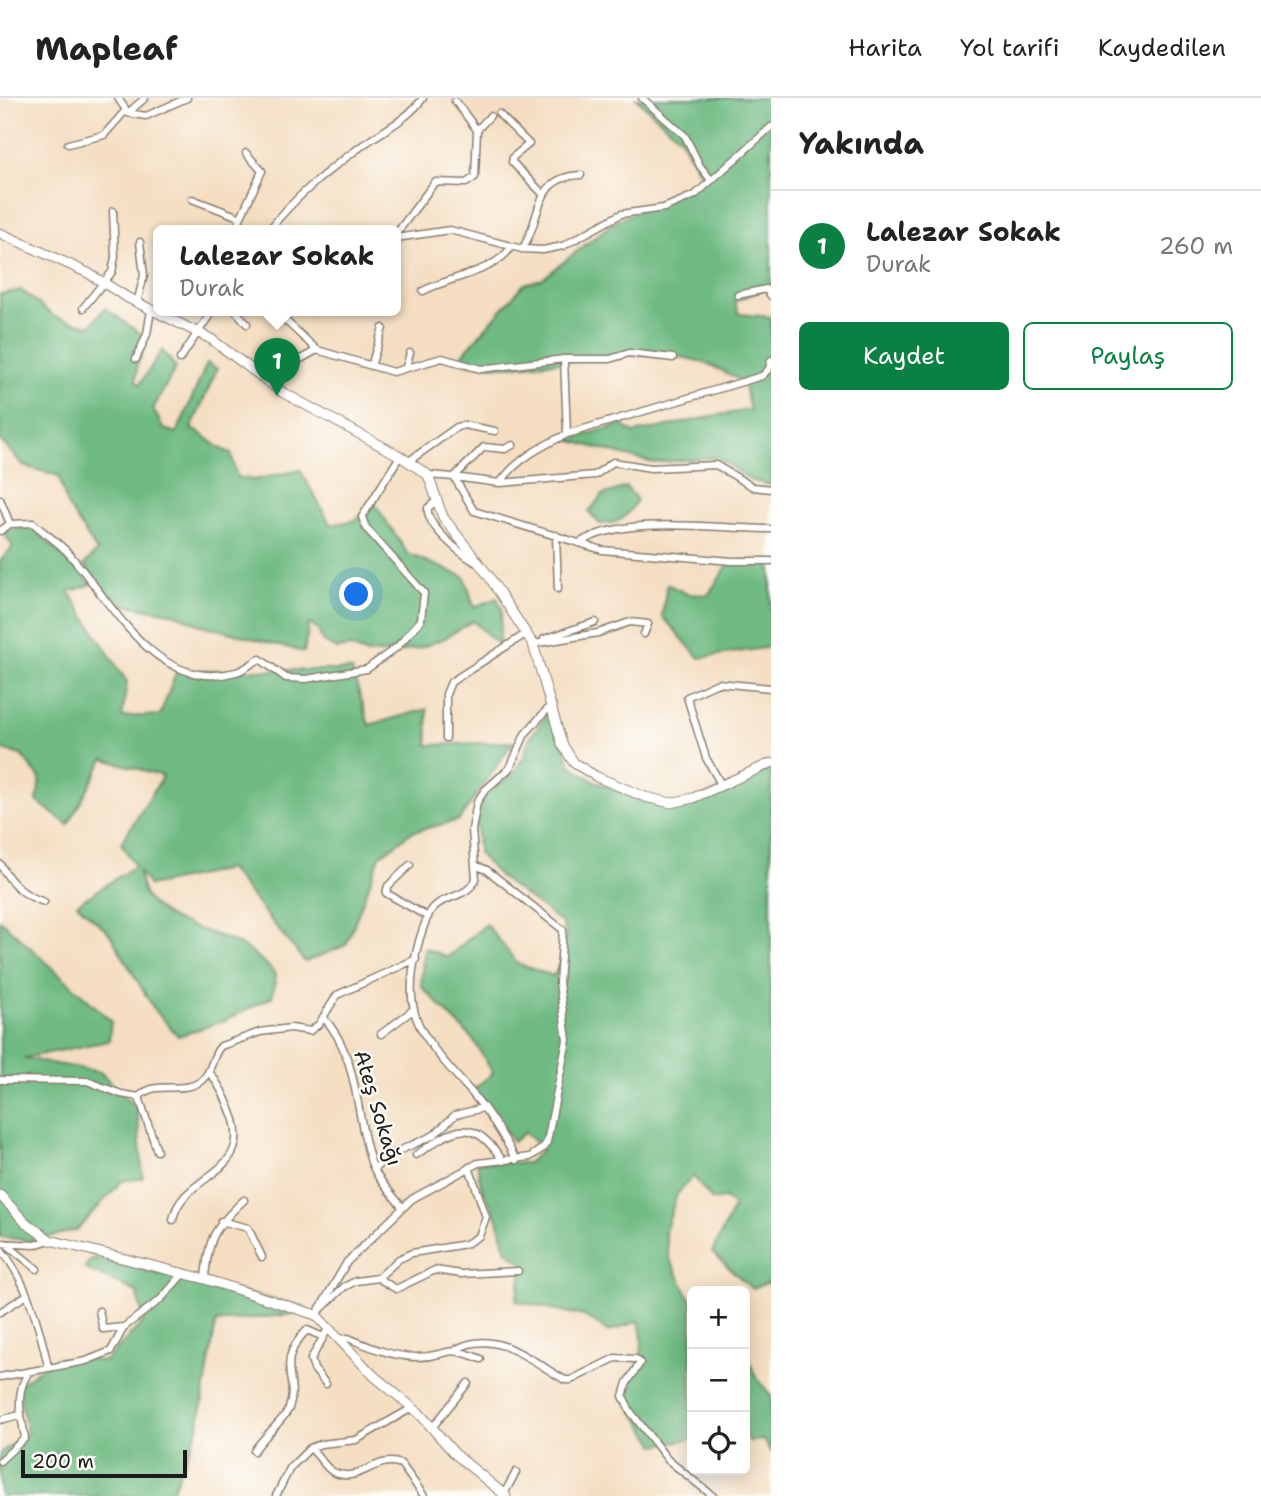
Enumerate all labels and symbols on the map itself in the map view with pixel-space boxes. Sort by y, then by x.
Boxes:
pin: 1 [254,338,300,396]
your location [339,577,373,611]
street label: Ateş Sokağı [347,1047,409,1169]
scale bar [21,1447,187,1479]

